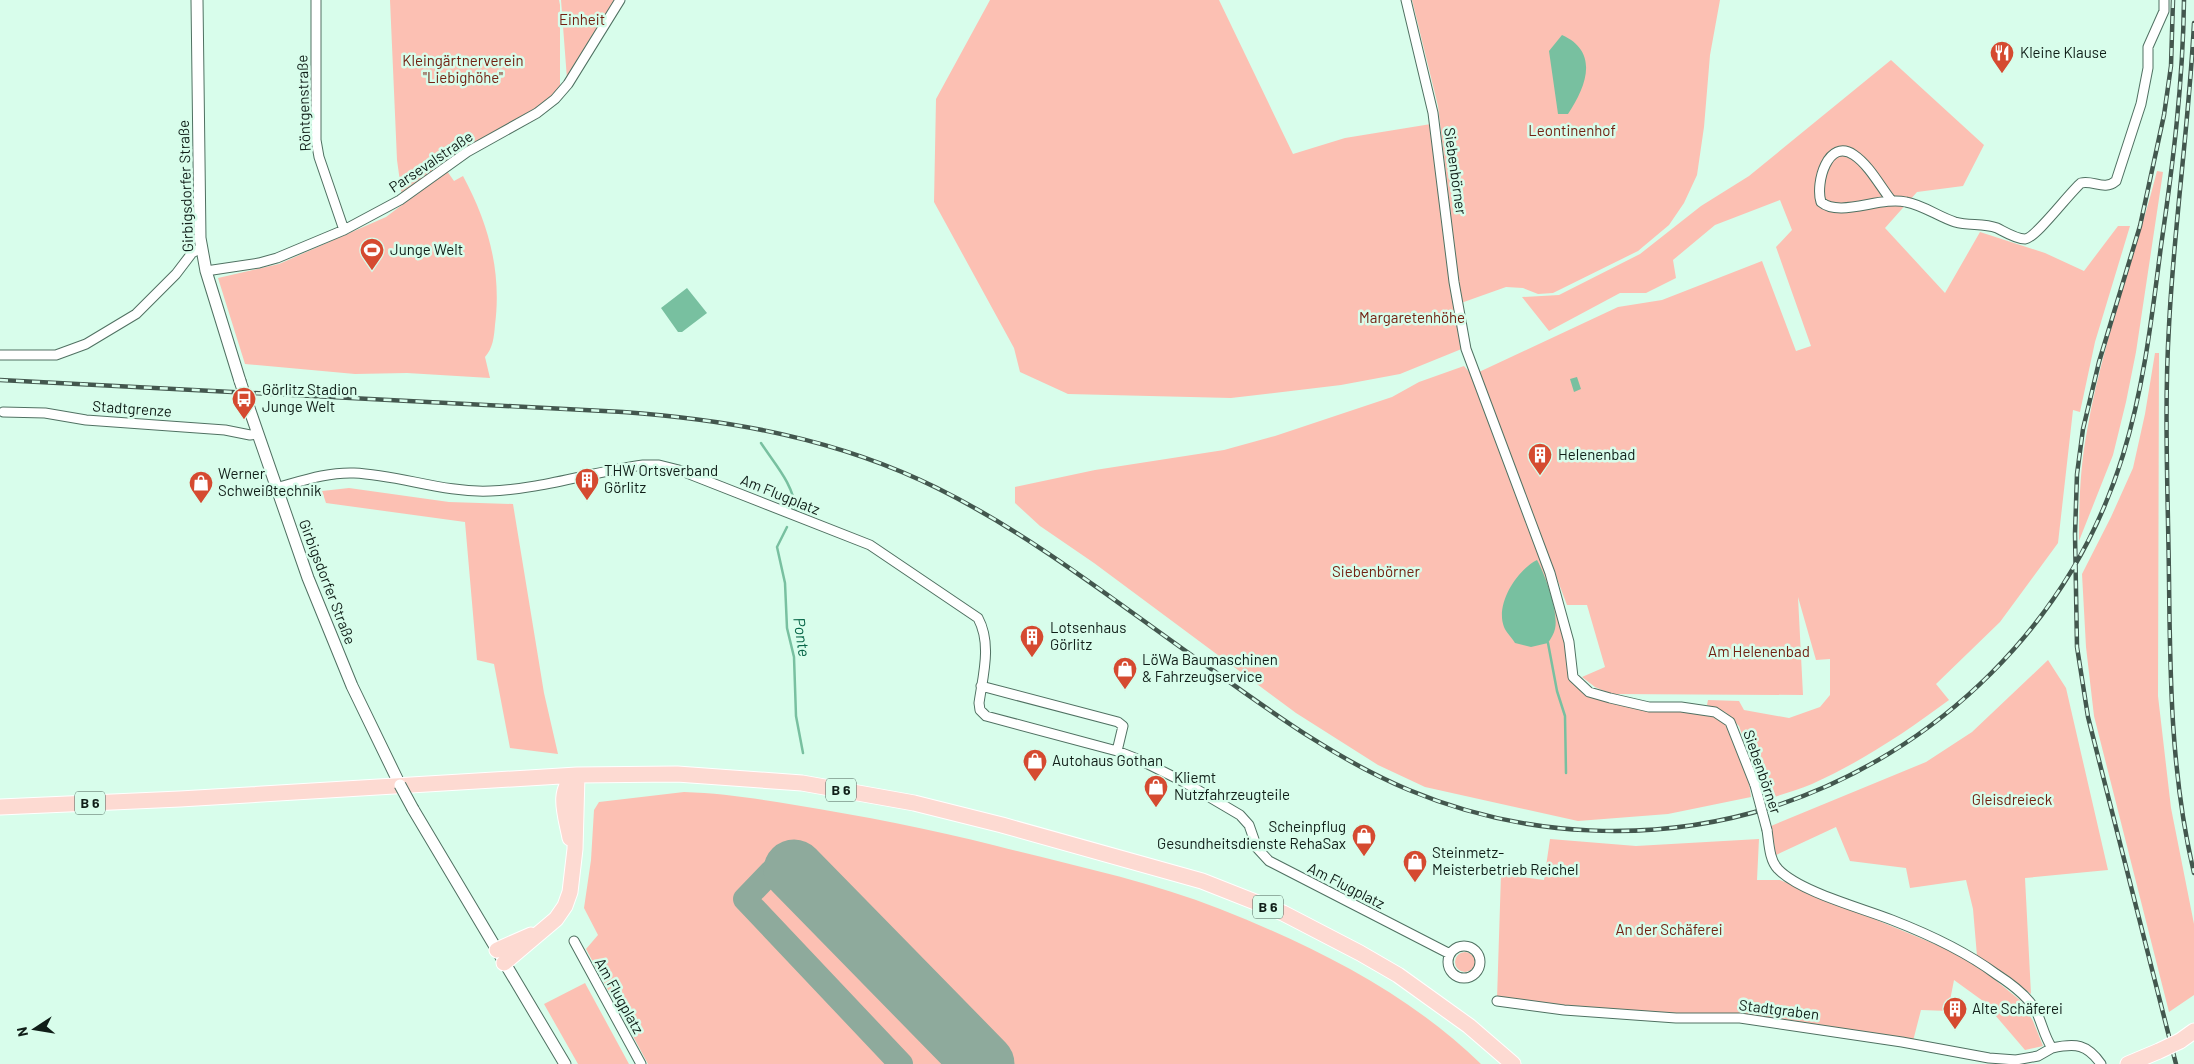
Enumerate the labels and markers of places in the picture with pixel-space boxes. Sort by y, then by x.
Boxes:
restaurant icon: Kleine Klause [1989,40,2015,74]
place label: Kleine Klause [2020,43,2107,61]
sports icon: Junge Welt [359,237,385,271]
place label: Junge Welt [390,240,463,258]
place label: Görlitz Stadion Junge Welt [262,380,357,415]
bus stop icon: Görlitz Stadion Junge Welt [231,386,257,420]
building icon: Helenenbad [1527,442,1553,476]
place label: Helenenbad [1558,445,1635,463]
place label: THW Ortsverband Görlitz [604,461,718,496]
place label: Werner Schweißtechnik [218,464,322,499]
building icon: THW Ortsverband Görlitz [574,467,600,501]
shop icon: Werner Schweißtechnik [188,470,214,504]
place label: Lotsenhaus Görlitz [1050,618,1126,653]
building icon: Lotsenhaus Görlitz [1019,624,1045,658]
place label: LöWa Baumaschinen & Fahrzeugservice [1142,650,1278,685]
shop icon: LöWa Baumaschinen & Fahrzeugservice [1112,656,1138,690]
shop icon: Autohaus Gothan [1022,748,1048,782]
place label: Autohaus Gothan [1052,751,1163,769]
place label: Kliemt Nutzfahrzeugteile [1174,768,1290,803]
shop icon: Kliemt Nutzfahrzeugteile [1143,774,1169,808]
place label: Scheinpflug Gesundheitsdienste RehaSax [1157,817,1346,852]
shop icon: Scheinpflug Gesundheitsdienste RehaSax [1351,823,1377,857]
place label: Steinmetz- Meisterbetrieb Reichel [1432,843,1579,878]
shop icon: Steinmetz- Meisterbetrieb Reichel [1402,849,1428,883]
building icon: Alte Schäferei [1942,996,1968,1030]
place label: Alte Schäferei [1972,999,2063,1017]

